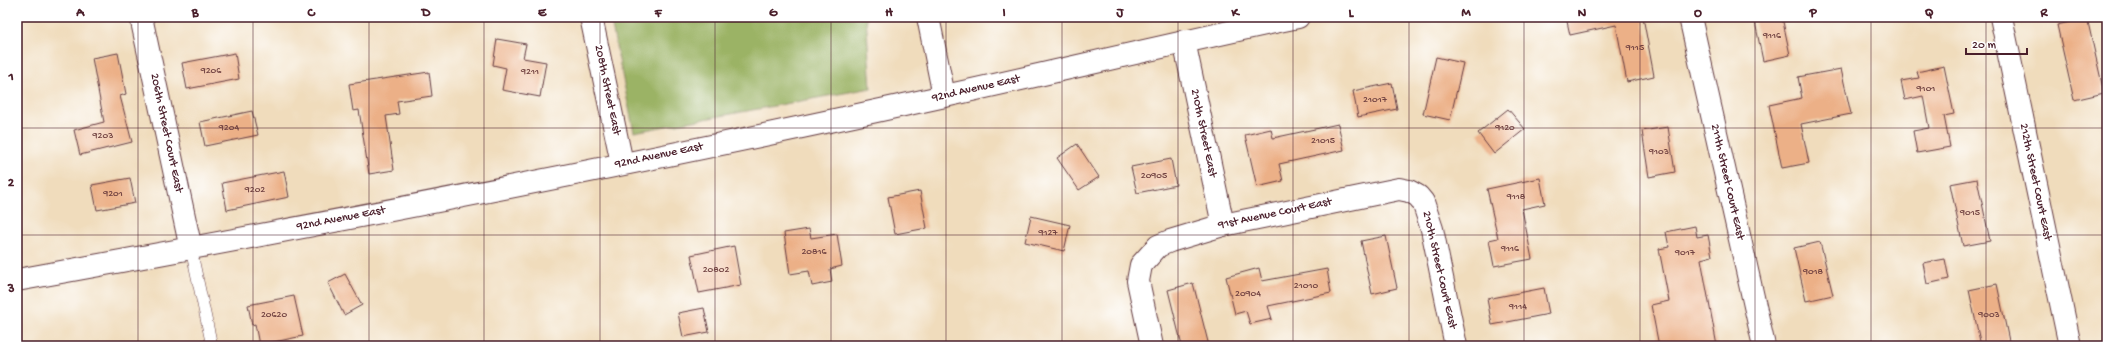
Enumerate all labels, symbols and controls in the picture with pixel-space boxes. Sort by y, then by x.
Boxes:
text: A [75,6,85,21]
text: B [191,6,200,21]
text: C [306,6,316,21]
text: D [421,6,431,21]
text: E [538,6,547,21]
text: F [654,6,663,21]
text: G [769,6,778,21]
text: H [885,6,893,21]
text: I [1002,6,1006,21]
text: J [1116,6,1125,21]
text: K [1230,6,1240,21]
text: L [1349,6,1355,21]
text: M [1461,6,1471,21]
text: N [1578,6,1587,21]
text: O [1694,6,1702,21]
text: P [1808,6,1817,21]
text: Q [1925,6,1934,21]
text: R [2040,6,2049,21]
house number: 9116 [1762,30,1782,42]
scale bar [1966,30,2027,56]
text: 20 m [1972,39,1997,53]
house number: 9115 [1625,42,1644,54]
street label: 208th Street East [591,44,624,137]
house number: 9206 [200,65,222,77]
house number: 9211 [520,66,539,78]
text: 1 [7,70,14,85]
street label: 206th Street Court East [147,72,186,195]
street label: 92nd Avenue East [930,72,1022,106]
house number: 9101 [1916,83,1935,95]
street label: 210th Street East [1187,88,1219,180]
house number: 21017 [1363,94,1388,106]
house number: 9204 [218,122,239,134]
house number: 9120 [1494,122,1515,134]
street label: 212th Street Court East [2016,122,2054,243]
street label: 211th Street Court East [1707,123,1747,242]
house number: 9203 [92,130,113,142]
house number: 21015 [1311,135,1335,147]
street label: 92nd Avenue East [613,140,705,172]
house number: 9103 [1648,146,1669,158]
house number: 20905 [1141,170,1167,182]
text: 2 [8,176,15,191]
house number: 9202 [244,184,265,196]
house number: 9201 [102,188,123,200]
house number: 9118 [1506,191,1526,203]
street label: 91st Avenue Court East [1216,195,1334,233]
street label: 92nd Avenue East [295,203,388,235]
house number: 9015 [1959,207,1980,219]
street label: 210th Street Court East [1419,210,1460,331]
house number: 9127 [1037,227,1058,239]
house number: 9116 [1500,243,1520,255]
house number: 20816 [801,246,828,258]
house number: 9017 [1674,247,1696,259]
house number: 20802 [703,264,729,276]
house number: 9018 [1802,266,1824,278]
house number: 21010 [1294,280,1318,292]
text: 3 [7,282,15,297]
house number: 20904 [1235,288,1261,300]
house number: 9114 [1508,301,1527,313]
house number: 20620 [261,309,287,321]
house number: 9003 [1977,309,2000,321]

